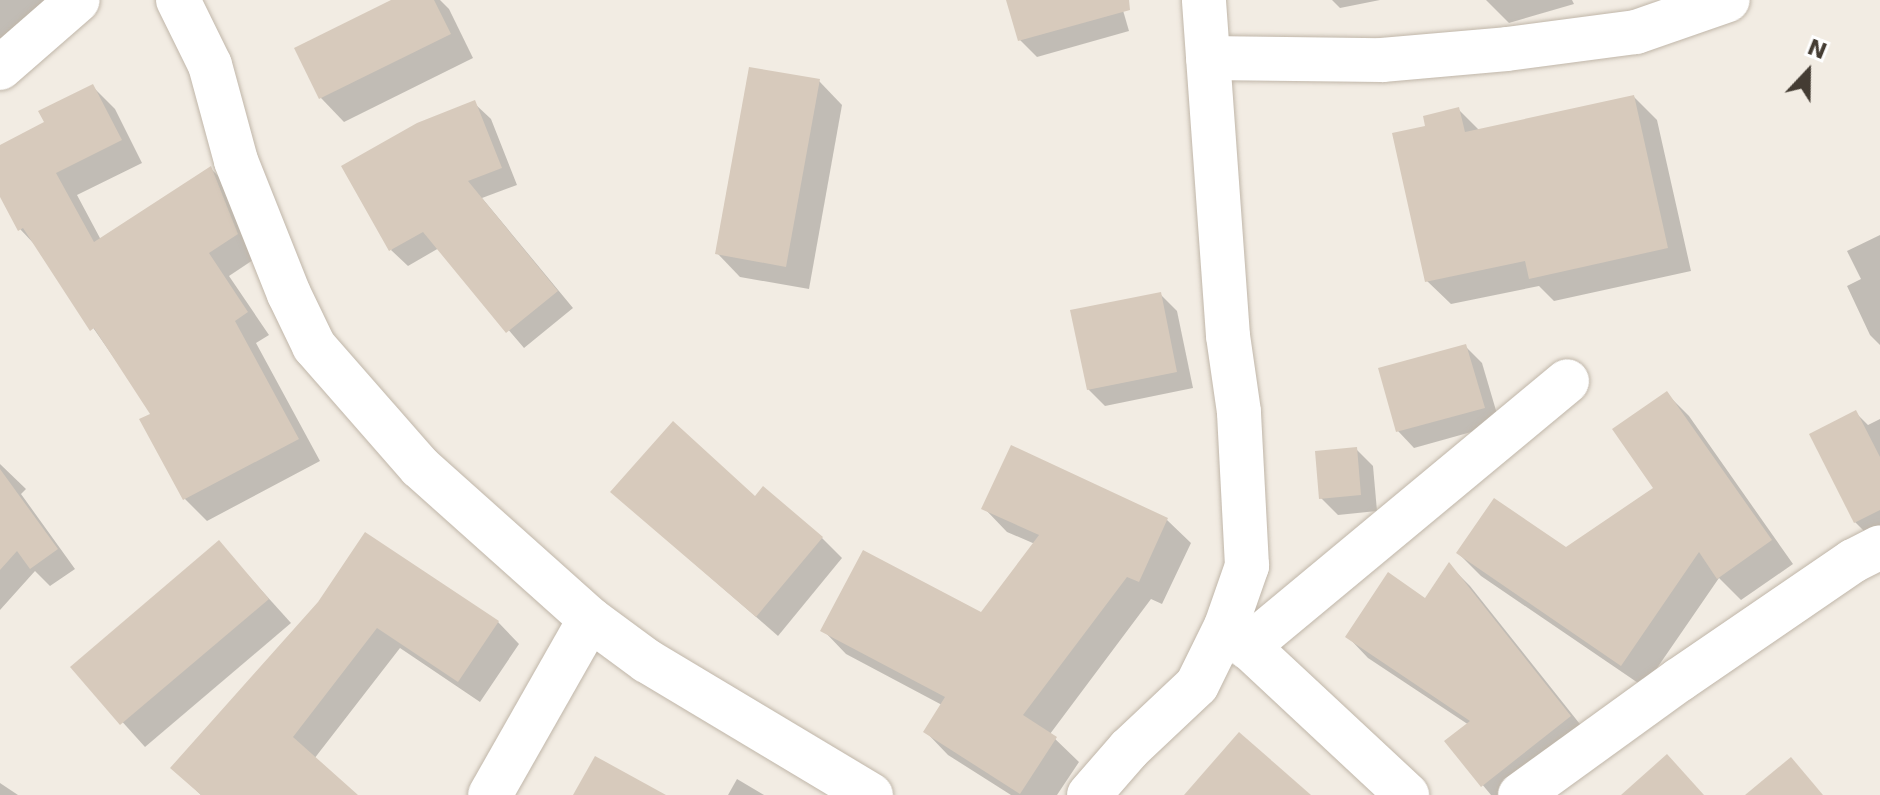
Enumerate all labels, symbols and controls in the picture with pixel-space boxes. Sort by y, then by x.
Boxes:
north arrow [1768,32,1848,112]
text: N [1804,34,1830,64]

